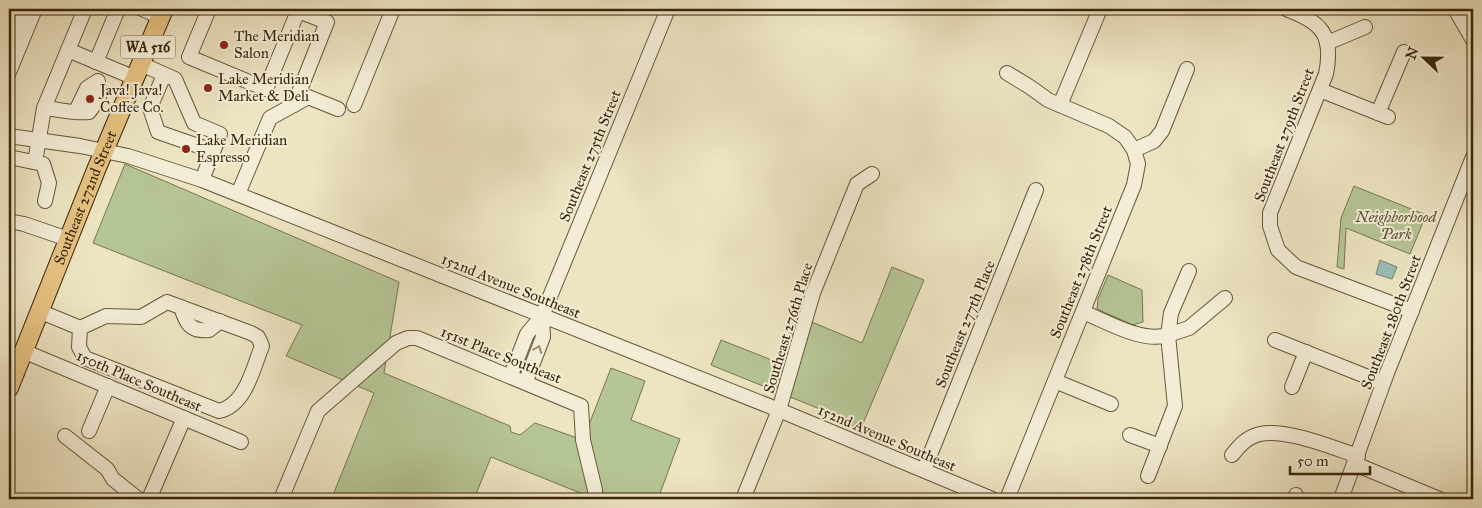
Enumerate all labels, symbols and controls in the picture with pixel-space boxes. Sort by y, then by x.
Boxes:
place label: The Meridian Salon [234,27,319,62]
north arrow [1400,32,1450,82]
road number: WA 516 [120,36,176,58]
marker: The Meridian Salon [218,39,230,51]
text: N [1402,45,1423,62]
street label: Southeast 279th Street [1250,65,1318,204]
place label: Lake Meridian Market & Deli [218,70,309,105]
place label: Java! Java! Coffee Co. [98,81,164,116]
marker: Lake Meridian Market & Deli [202,82,214,94]
street label: Southeast 275th Street [555,87,625,225]
marker: Java! Java! Coffee Co. [84,93,96,105]
street label: Southeast 272nd Street [50,127,121,267]
place label: Lake Meridian Espresso [196,131,287,166]
marker: Lake Meridian Espresso [180,143,192,155]
street label: Southeast 278th Street [1046,202,1116,341]
park label: Neighborhood Park [1355,208,1438,243]
street label: 152nd Avenue Southeast [439,250,584,322]
street label: Southeast 280th Street [1357,252,1425,392]
street label: Southeast 277th Place [931,258,999,390]
street label: Southeast 276th Place [760,261,816,395]
street label: 151st Place Southeast [438,323,565,388]
one-way arrow [532,345,542,354]
street label: 150th Place Southeast [74,346,205,416]
street label: 152nd Avenue Southeast [815,401,960,476]
scale bar [1290,443,1370,475]
text: 50 m [1297,452,1329,470]

